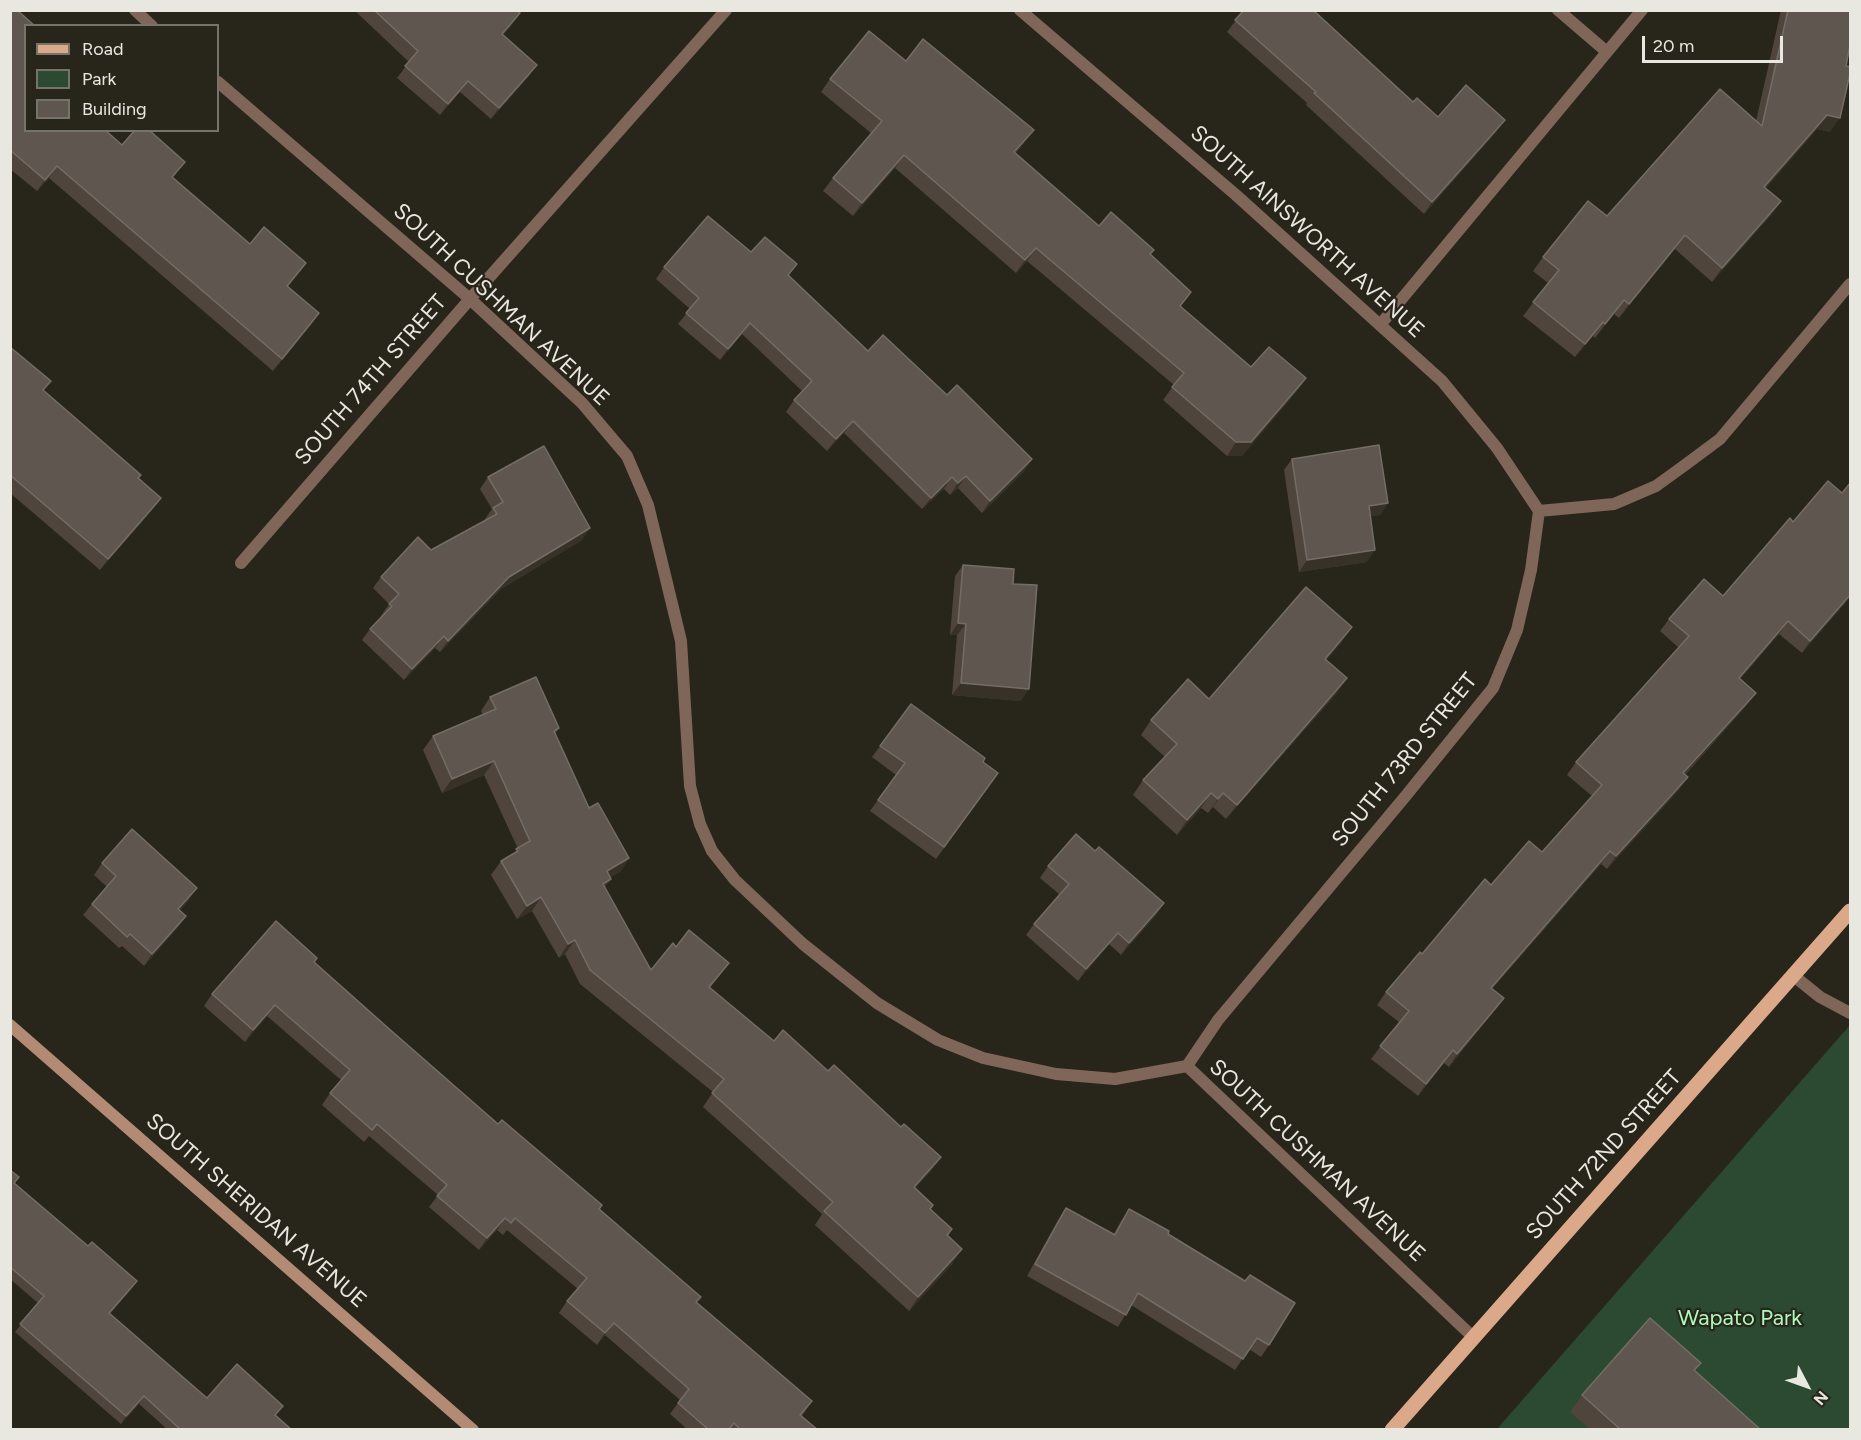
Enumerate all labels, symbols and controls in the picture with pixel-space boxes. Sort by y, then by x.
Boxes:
legend [24,24,219,132]
scale bar [1645,24,1786,62]
text: 20 m [1653,35,1694,57]
text: Road [82,38,123,60]
text: Park [82,68,116,90]
text: Building [82,98,147,120]
street label: SOUTH AINSWORTH AVENUE [1185,120,1429,344]
street label: SOUTH CUSHMAN AVENUE [388,198,614,412]
street label: SOUTH 74TH STREET [290,289,452,471]
street label: SOUTH 73RD STREET [1327,668,1483,852]
street label: SOUTH CUSHMAN AVENUE [1204,1054,1430,1268]
street label: SOUTH 72ND STREET [1521,1065,1687,1245]
street label: SOUTH SHERIDAN AVENUE [141,1108,371,1314]
park label: Wapato Park [1678,1306,1802,1332]
north arrow [1777,1356,1837,1416]
text: N [1810,1387,1832,1409]

